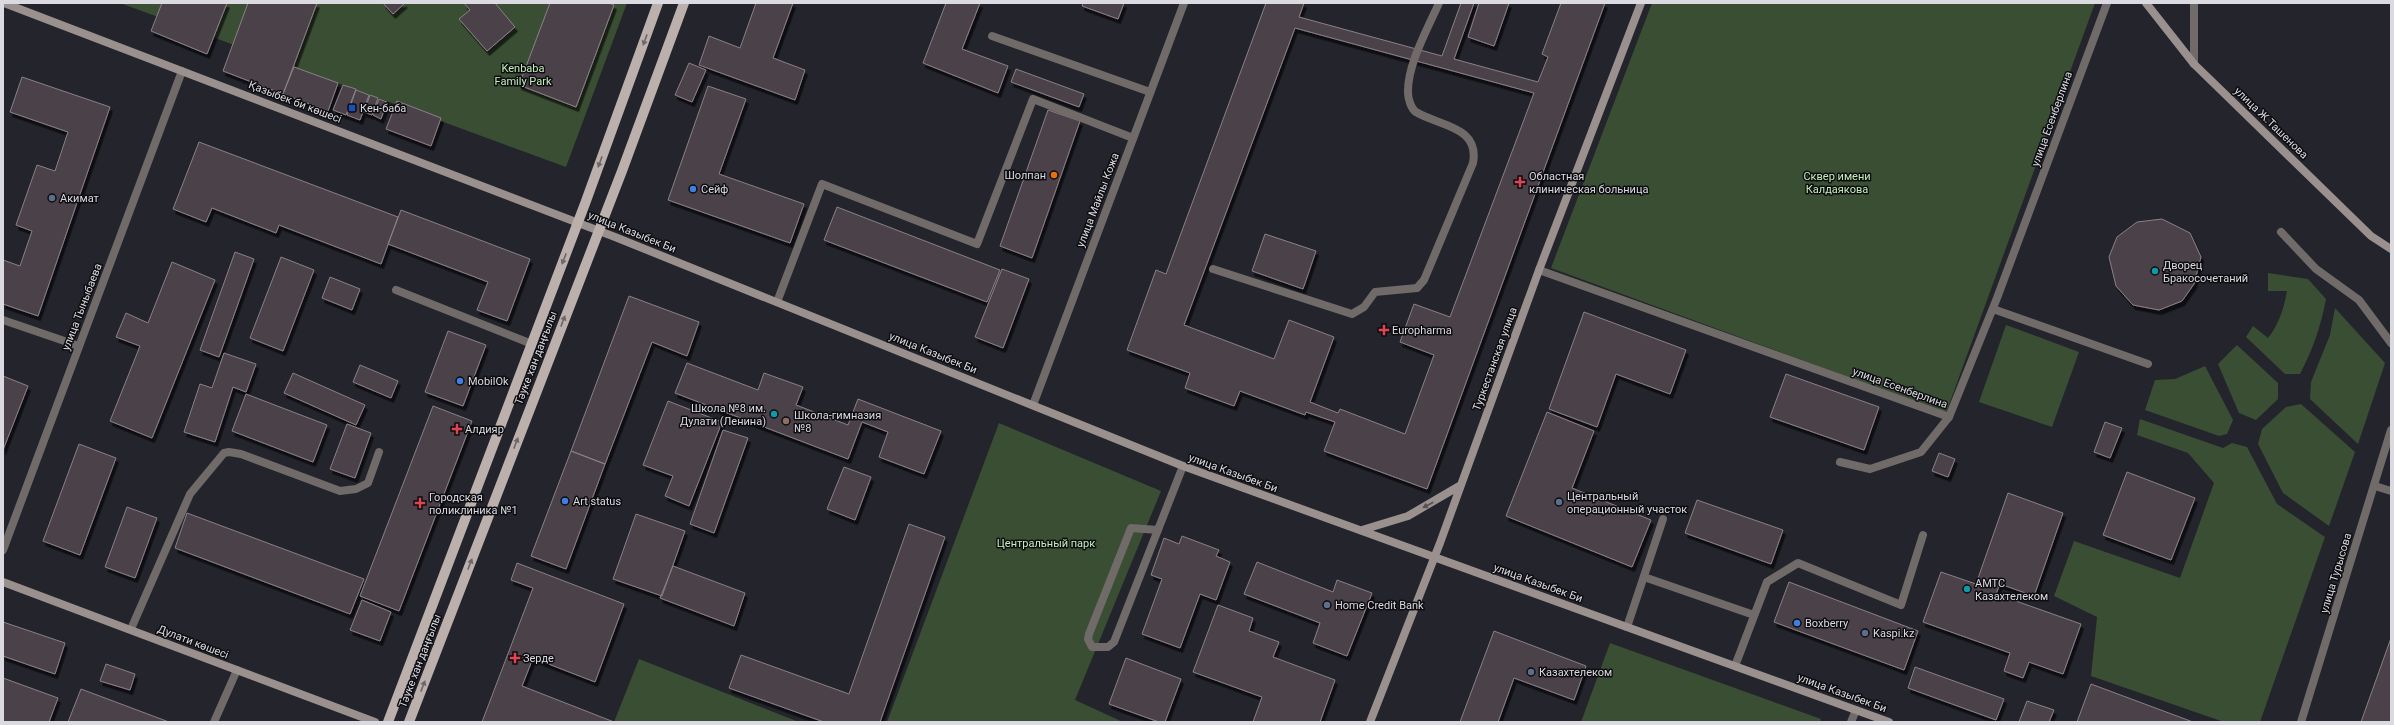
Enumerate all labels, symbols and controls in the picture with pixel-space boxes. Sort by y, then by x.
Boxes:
one-way arrow [641,34,647,46]
park label: Kenbaba Family Park [495,62,552,88]
street label: улица Есенберлина [2029,70,2075,168]
street label: Қазыбек би көшесі [247,78,343,126]
street label: улица Ж.Ташенова [2231,85,2311,162]
place label: Кен-баба [360,102,406,115]
marker: Кен-баба [347,103,357,113]
street label: улица Майлы Кожа [1074,151,1122,249]
one-way arrow [597,156,603,168]
place label: Шолпан [1004,169,1046,182]
marker: Шолпан [1049,170,1059,180]
place label: Областная клиническая больница [1529,170,1648,196]
park label: Сквер имени Калдаякова [1803,170,1871,196]
marker: Областная клиническая больница [1514,176,1526,188]
place label: Сейф [701,183,728,196]
marker: Сейф [688,184,698,194]
place label: Акимат [60,192,100,205]
marker: Акимат [47,193,57,203]
street label: улица Казыбек Би [586,208,678,256]
one-way arrow [560,254,566,266]
place label: Дворец Бракосочетаний [2163,259,2248,285]
street label: улица Тыныбаева [59,262,105,352]
marker: Дворец Бракосочетаний [2150,266,2160,276]
street label: Туркестанская улица [1470,305,1520,413]
street label: Тәуке хан даңғылы [512,309,560,407]
one-way arrow [561,315,567,327]
place label: Europharma [1392,324,1452,337]
marker: Europharma [1379,325,1389,335]
street label: улица Казыбек Би [887,329,979,377]
street label: улица Есенберлина [1851,365,1949,411]
place label: MobilOk [468,375,509,388]
marker: MobilOk [455,376,465,386]
place label: Школа №8 им. Дулати (Ленина) [680,402,766,428]
marker: Школа №8 им. Дулати (Ленина) [769,409,779,419]
place label: Школа-гимназия №8 [794,409,881,435]
marker: Школа-гимназия №8 [781,416,791,426]
place label: Алдияр [465,423,504,436]
marker: Алдияр [452,424,462,434]
one-way arrow [514,436,520,448]
street label: улица Казыбек Би [1187,451,1279,495]
place label: Центральный операционный участок [1567,490,1687,516]
place label: Городская поликлиника №1 [429,491,518,517]
place label: Art status [573,495,621,508]
marker: Art status [560,496,570,506]
marker: Городская поликлиника №1 [414,497,426,509]
marker: Центральный операционный участок [1554,497,1564,507]
one-way arrow [1422,502,1434,509]
street label: улица Турысова [2318,531,2354,615]
park label: Центральный парк [997,537,1095,550]
one-way arrow [467,558,473,570]
street label: улица Казыбек Би [1492,561,1584,605]
place label: АМТС Казахтелеком [1975,577,2048,603]
marker: АМТС Казахтелеком [1962,584,1972,594]
place label: Home Credit Bank [1335,599,1424,612]
marker: Home Credit Bank [1322,600,1332,610]
street label: Тәуке хан даңғылы [396,612,444,710]
place label: Boxberry [1805,617,1849,630]
marker: Boxberry [1792,618,1802,628]
street label: Дулати көшесі [156,622,230,662]
place label: Kaspi.kz [1873,627,1915,640]
marker: Kaspi.kz [1860,628,1870,638]
place label: Зерде [523,652,554,665]
marker: Зерде [510,653,520,663]
place label: Казахтелеком [1539,666,1612,679]
marker: Казахтелеком [1526,667,1536,677]
street label: улица Казыбек Би [1796,671,1888,715]
one-way arrow [421,679,427,691]

